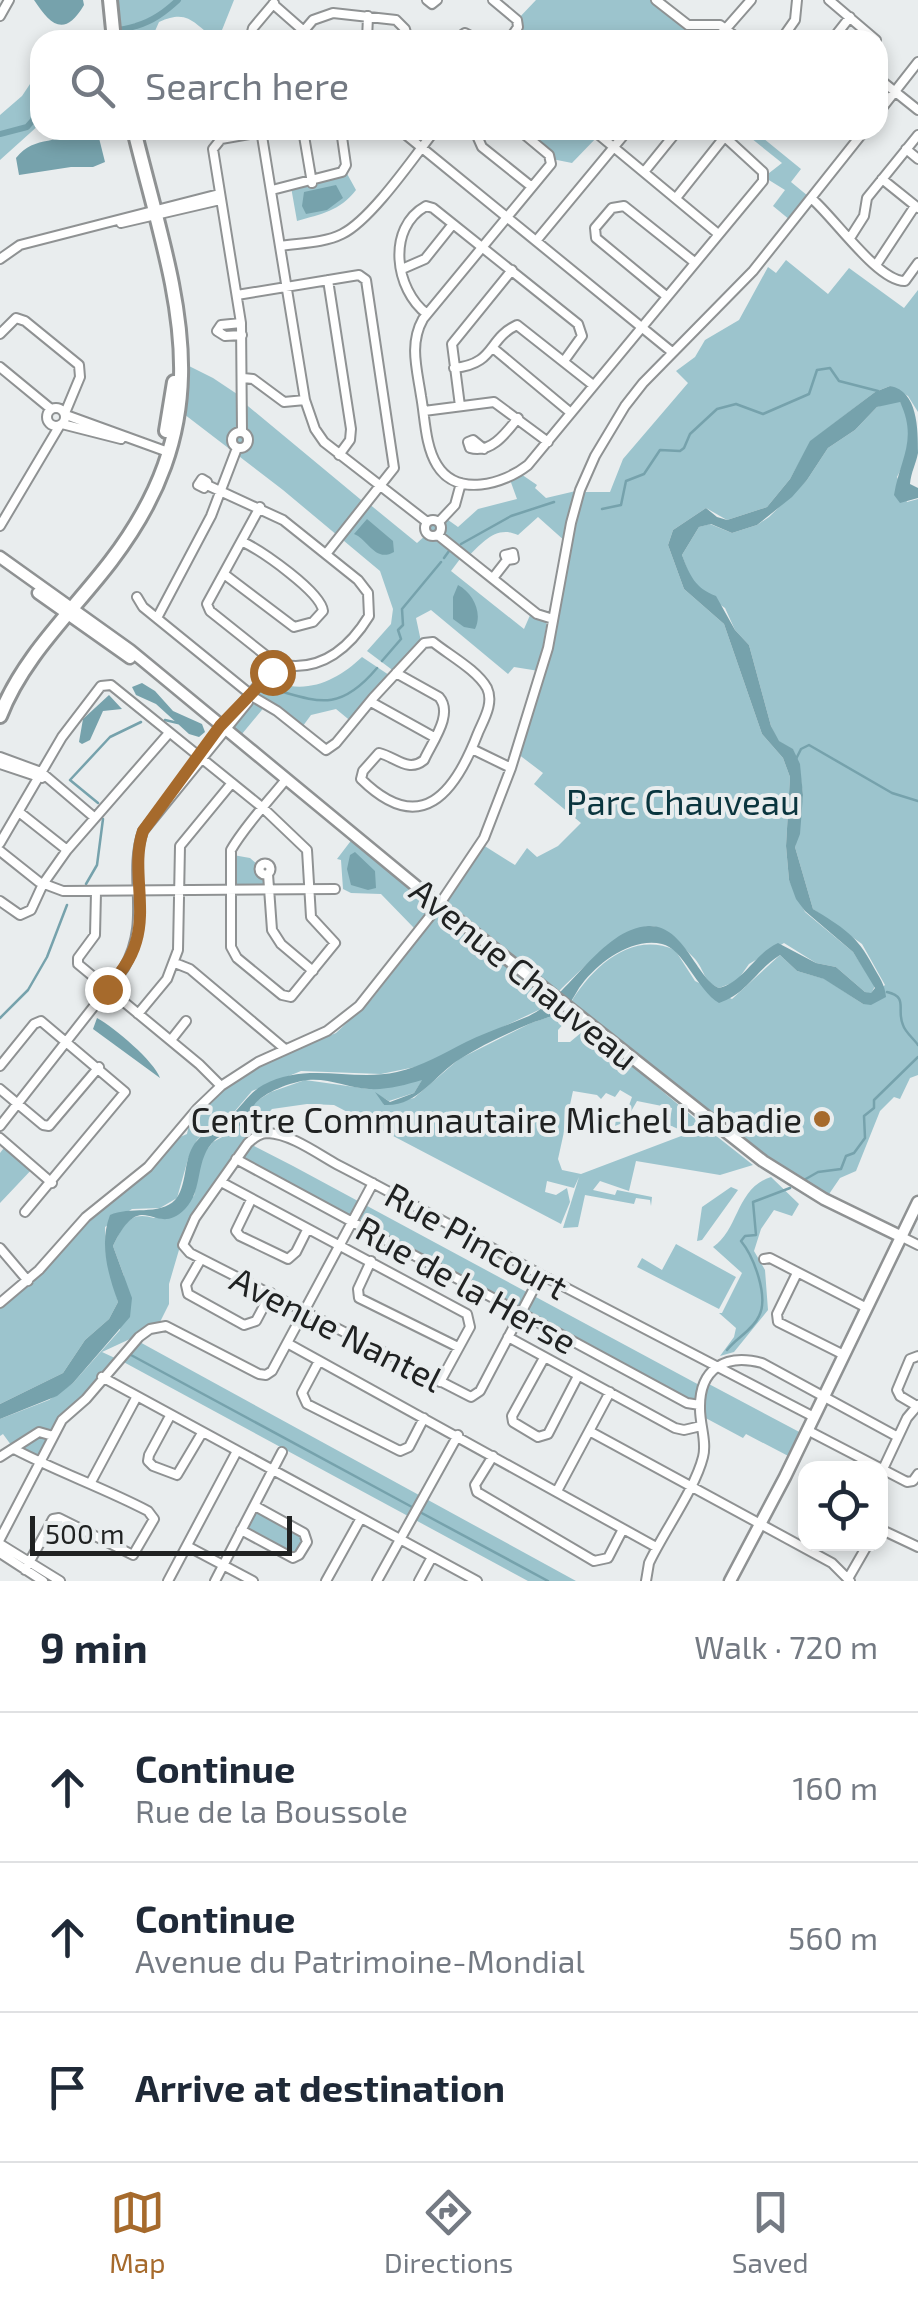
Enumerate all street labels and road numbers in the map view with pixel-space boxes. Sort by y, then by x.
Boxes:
street label: Avenue Chauveau [403,868,647,1078]
street label: Rue Pincourt [379,1173,575,1307]
street label: Rue de la Herse [350,1206,584,1362]
street label: Avenue Nantel [224,1257,450,1400]

